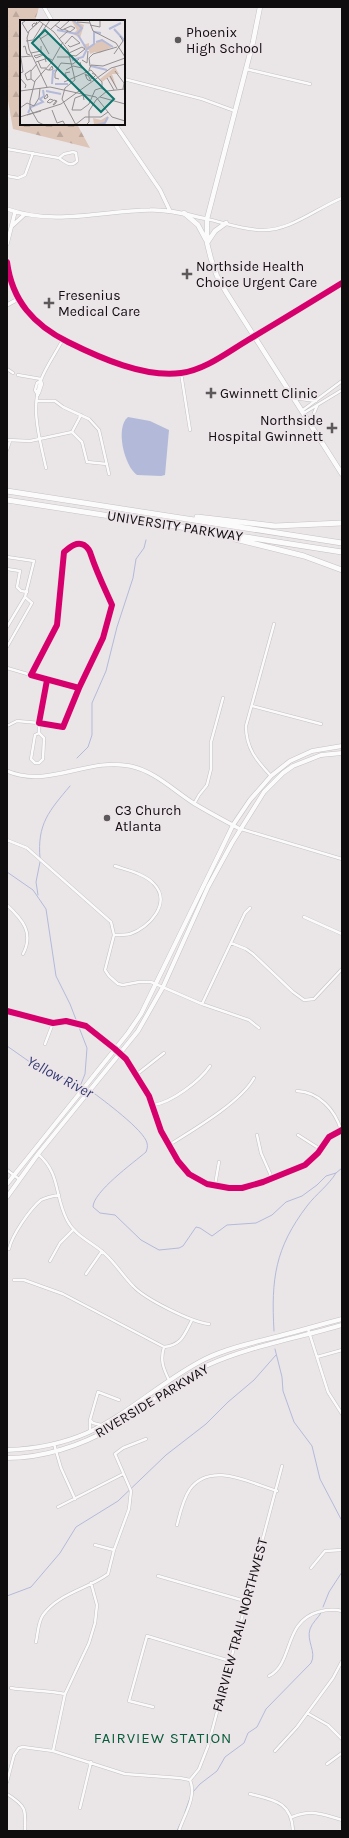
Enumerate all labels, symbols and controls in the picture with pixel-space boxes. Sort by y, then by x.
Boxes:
inset map [20,20,125,125]
place label: Phoenix High School [186,24,263,57]
marker: Phoenix High School [173,35,183,45]
place label: Northside Health Choice Urgent Care [196,258,317,291]
marker: Northside Health Choice Urgent Care [181,268,193,280]
place label: Fresenius Medical Care [58,287,140,320]
marker: Fresenius Medical Care [43,297,55,309]
place label: Gwinnett Clinic [220,385,318,402]
marker: Gwinnett Clinic [205,387,217,399]
place label: Northside Hospital Gwinnett [208,412,323,445]
marker: Northside Hospital Gwinnett [326,422,338,434]
street label: UNIVERSITY PARKWAY [106,507,244,545]
place label: C3 Church Atlanta [115,802,181,835]
marker: C3 Church Atlanta [102,813,112,823]
water label: Yellow River [24,1052,97,1102]
street label: RIVERSIDE PARKWAY [92,1360,212,1442]
street label: FAIRVIEW TRAIL NORTHWEST [209,1536,271,1714]
district label: FAIRVIEW STATION [94,1729,232,1747]

